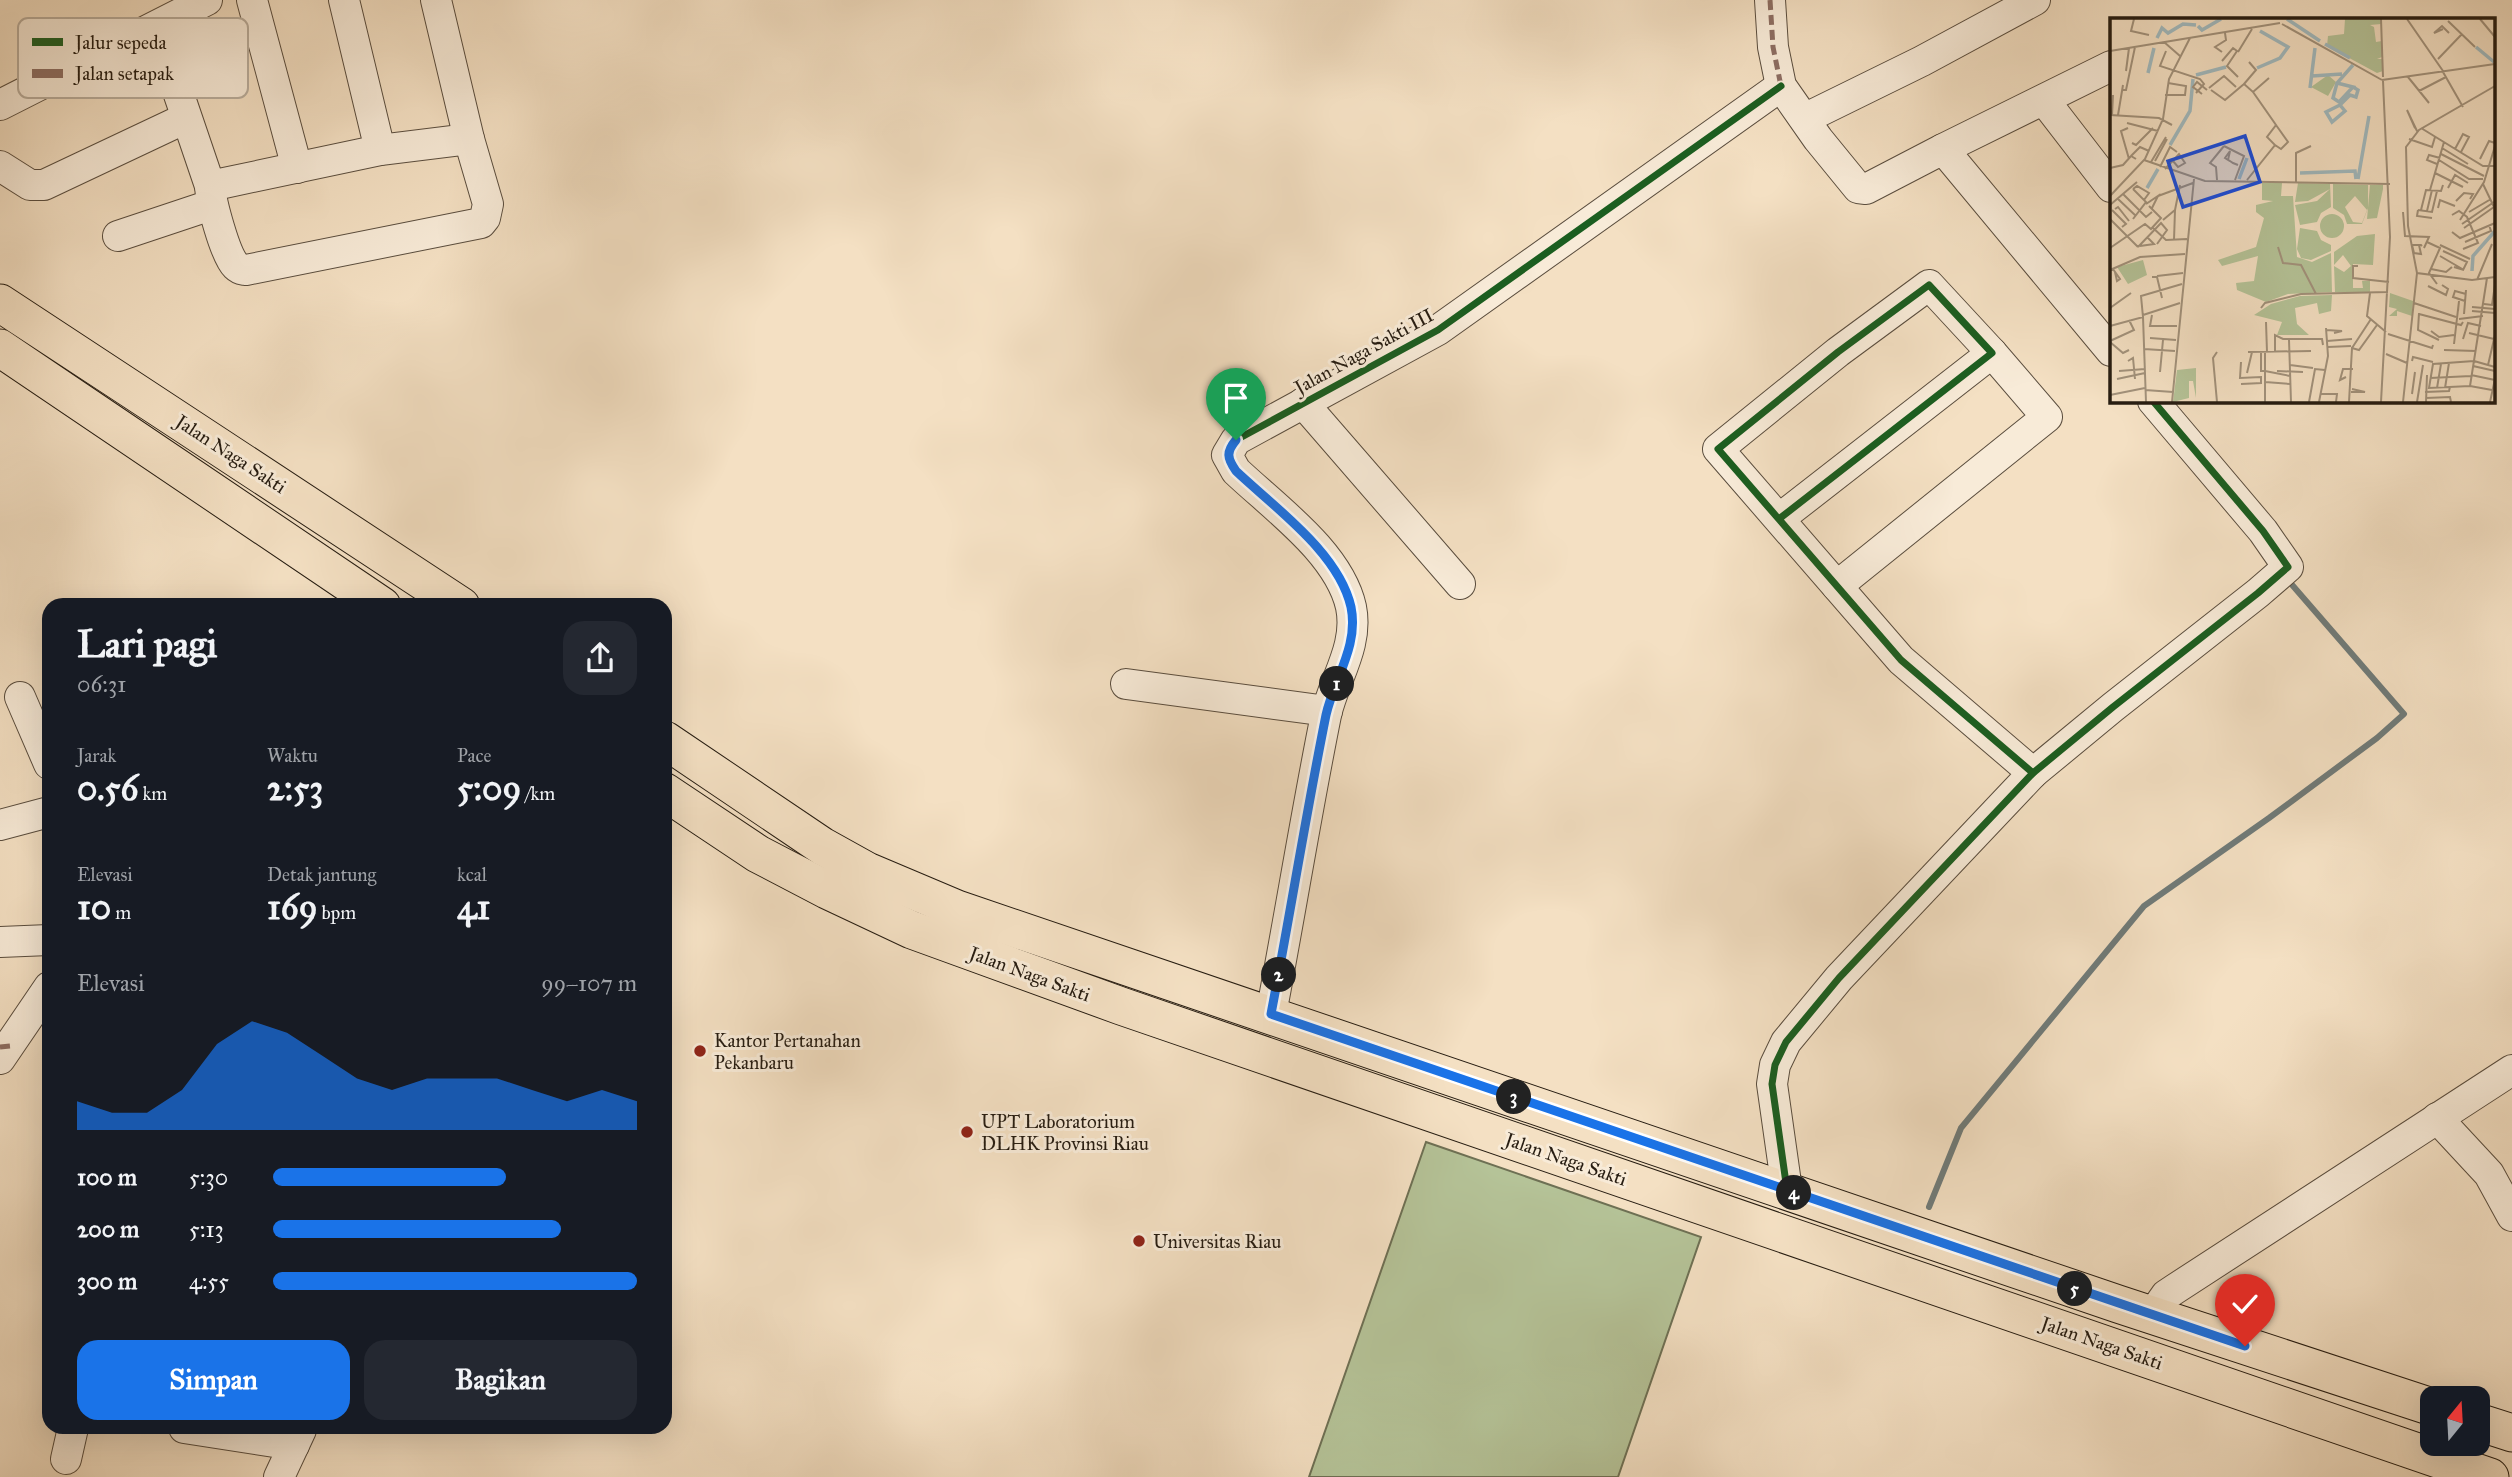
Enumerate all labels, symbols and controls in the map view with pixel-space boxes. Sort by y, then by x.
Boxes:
legend [18,18,248,98]
inset map [2110,18,2494,402]
text: Jalur sepeda [73,31,167,55]
text: Jalan setapak [73,62,174,86]
street label: Jalan Naga Sakti III [1289,303,1438,401]
pin [1206,368,1266,440]
icon: arrive [1217,379,1255,417]
street label: Jalan Naga Sakti [169,409,291,499]
text: Lari pagi [77,621,217,667]
button: share [563,621,637,695]
pin: 1 [1320,666,1354,702]
text: 06:31 [77,670,126,698]
text: 1 [1333,672,1340,695]
text: Jarak [77,744,116,767]
text: Waktu [267,744,318,767]
text: Pace [457,744,491,767]
text: 0.56 [77,767,138,810]
text: 2:53 [267,767,323,810]
text: 5:09 [457,767,521,810]
text: km [138,782,167,805]
text: /km [521,782,555,805]
text: Elevasi [77,863,133,886]
text: Detak jantung [267,863,376,886]
text: kcal [457,863,487,886]
text: 10 [77,886,111,929]
text: 169 [267,886,317,929]
text: 41 [457,886,490,929]
text: m [111,901,131,924]
text: bpm [317,901,356,924]
street label: Jalan Naga Sakti [964,941,1094,1007]
pin: 2 [1262,958,1296,992]
text: 2 [1274,963,1283,986]
text: Elevasi [77,969,145,997]
text: 99–107 m [541,969,637,997]
place label: Kantor Pertanahan Pekanbaru [714,1029,861,1074]
marker: Kantor Pertanahan Pekanbaru [692,1043,708,1059]
pin: 3 [1496,1080,1532,1114]
text: 3 [1510,1085,1517,1108]
place label: UPT Laboratorium DLHK Provinsi Riau [981,1110,1149,1155]
marker: UPT Laboratorium DLHK Provinsi Riau [959,1124,975,1140]
street label: Jalan Naga Sakti [1500,1127,1630,1192]
text: 100 m [77,1163,137,1191]
text: 5:30 [189,1163,228,1191]
pin: 4 [1776,1176,1812,1210]
text: 4 [1788,1181,1799,1204]
text: 200 m [77,1215,139,1243]
text: 5:13 [189,1215,224,1243]
place label: Universitas Riau [1153,1230,1281,1253]
marker: Universitas Riau [1131,1233,1147,1249]
text: 300 m [77,1267,137,1295]
text: 4:55 [189,1267,229,1295]
pin: 5 [2058,1272,2092,1306]
pin [2215,1274,2275,1346]
text: 5 [2070,1277,2079,1300]
icon: check [2226,1285,2264,1323]
street label: Jalan Naga Sakti [2036,1311,2166,1376]
button: Simpan [77,1340,350,1420]
button: Bagikan [364,1340,637,1420]
north arrow [2420,1386,2490,1456]
map controls [2420,1386,2490,1456]

